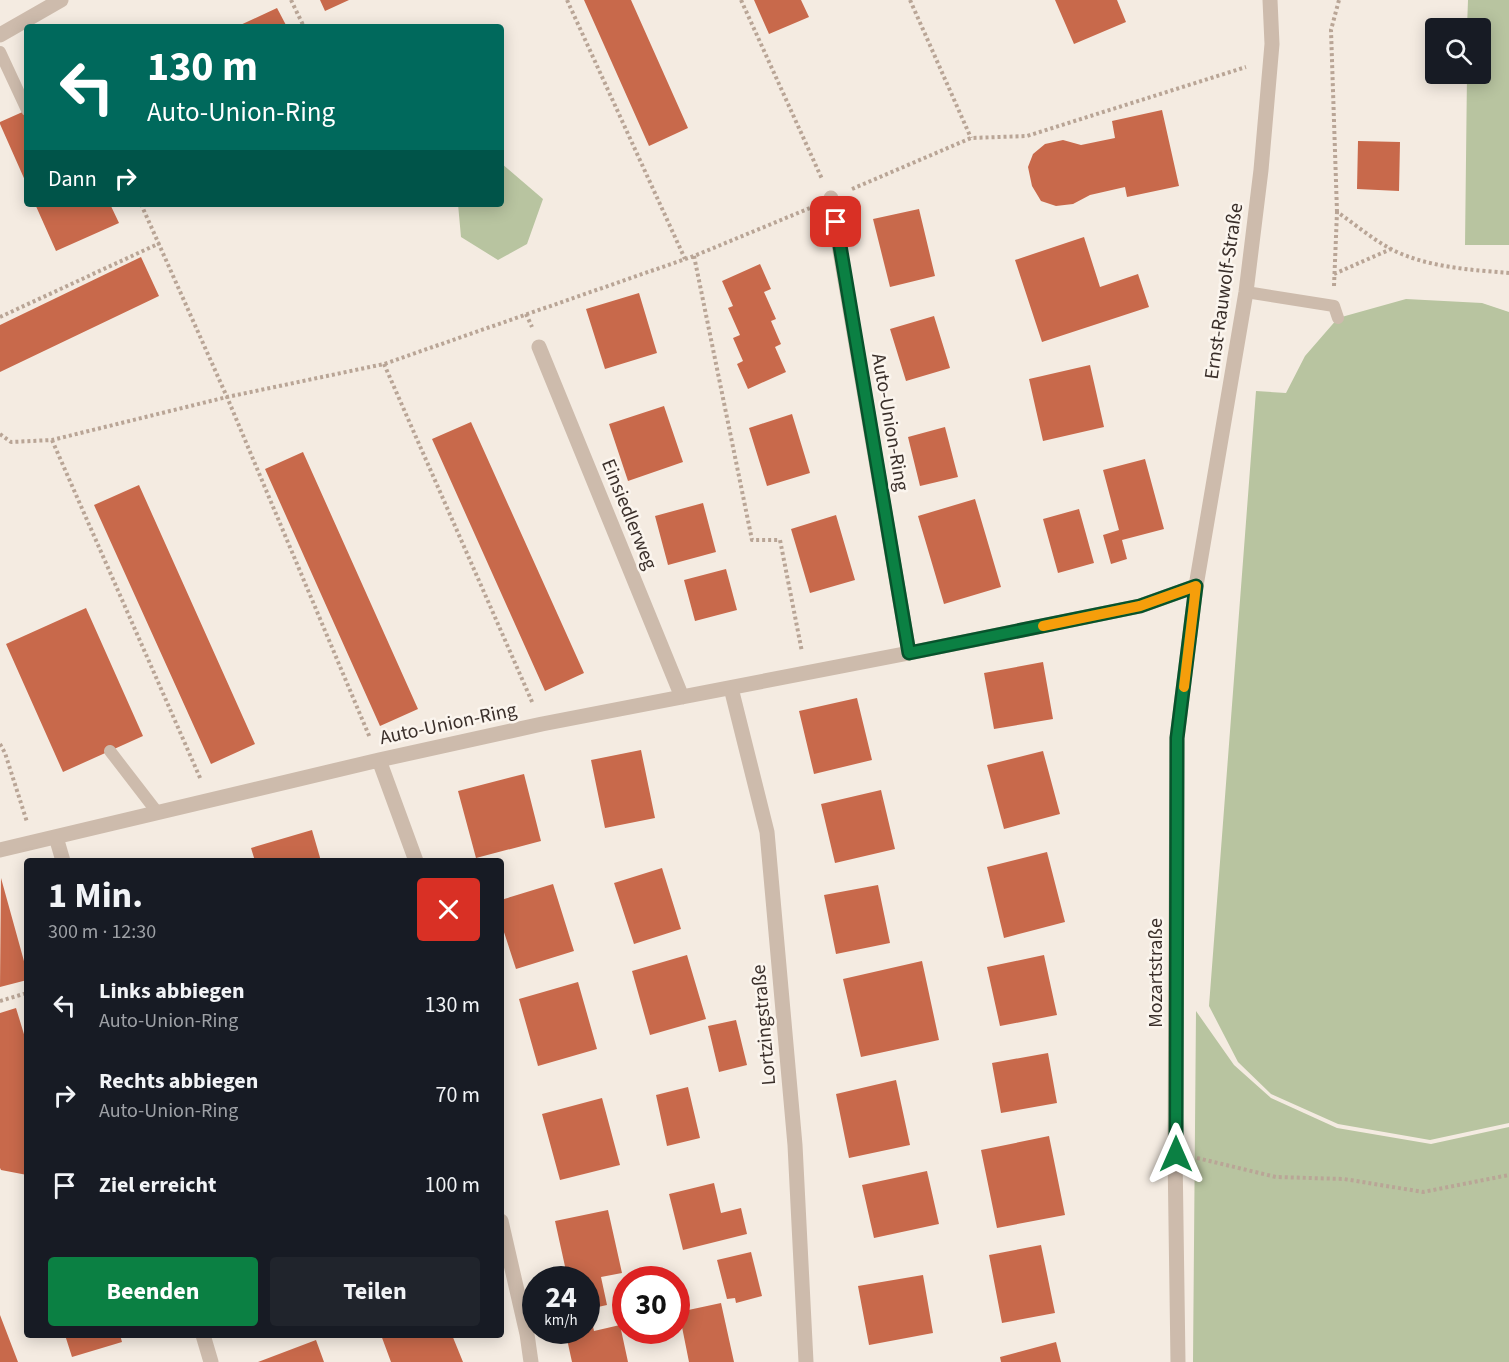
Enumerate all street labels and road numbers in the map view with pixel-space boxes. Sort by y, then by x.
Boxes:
street label: Ernst-Rauwolf-Straße [1198,201,1250,381]
street label: Auto-Union-Ring [864,351,916,493]
street label: Einsiedlerweg [594,455,664,574]
street label: Auto-Union-Ring [377,696,519,752]
street label: Mozartstraße [1142,918,1170,1028]
street label: Lortzingstraße [745,963,783,1087]

